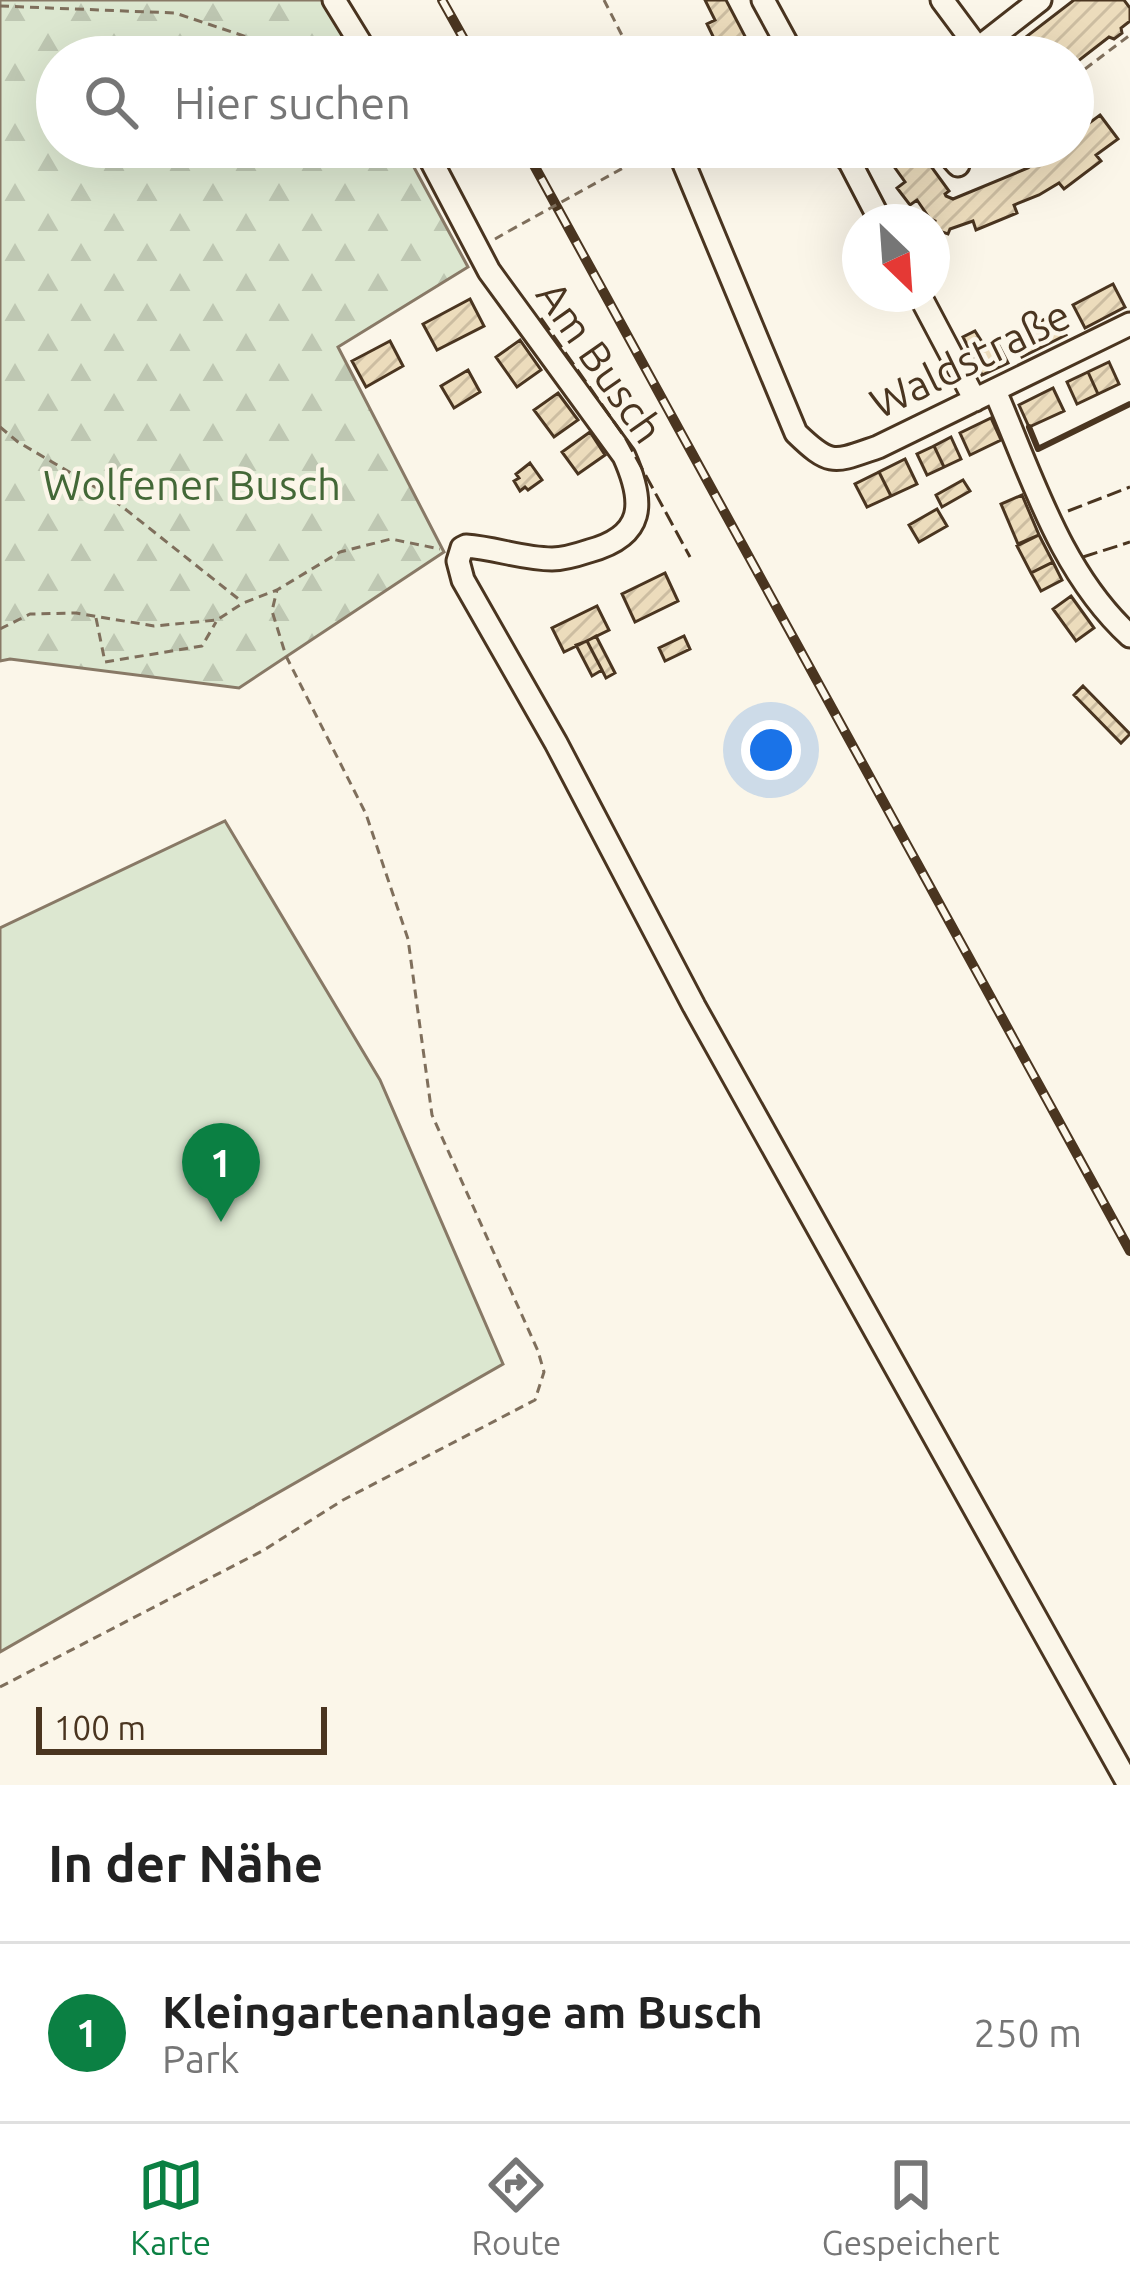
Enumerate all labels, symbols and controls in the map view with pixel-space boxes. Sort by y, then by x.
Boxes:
search box [36,36,1094,168]
icon: search [78,69,144,135]
text: Hier suchen [174,77,411,128]
north arrow [842,204,950,312]
street label: Am Busch [528,272,673,451]
street label: Waldstraße [862,290,1077,427]
park label: Wolfener Busch [43,461,341,508]
your location [741,720,801,780]
pin: 1 [182,1123,260,1222]
scale bar [36,1701,327,1754]
text: 100 m [54,1709,146,1746]
text: In der Nähe [48,1834,323,1892]
text: Kleingartenanlage am Busch [162,1986,763,2037]
text: 1 [76,2011,98,2054]
text: 250 m [973,2011,1082,2054]
text: Park [162,2037,240,2080]
tab: Karte [130,2152,211,2261]
tab: Route [472,2152,561,2261]
tab: Gespeichert [822,2152,1000,2261]

